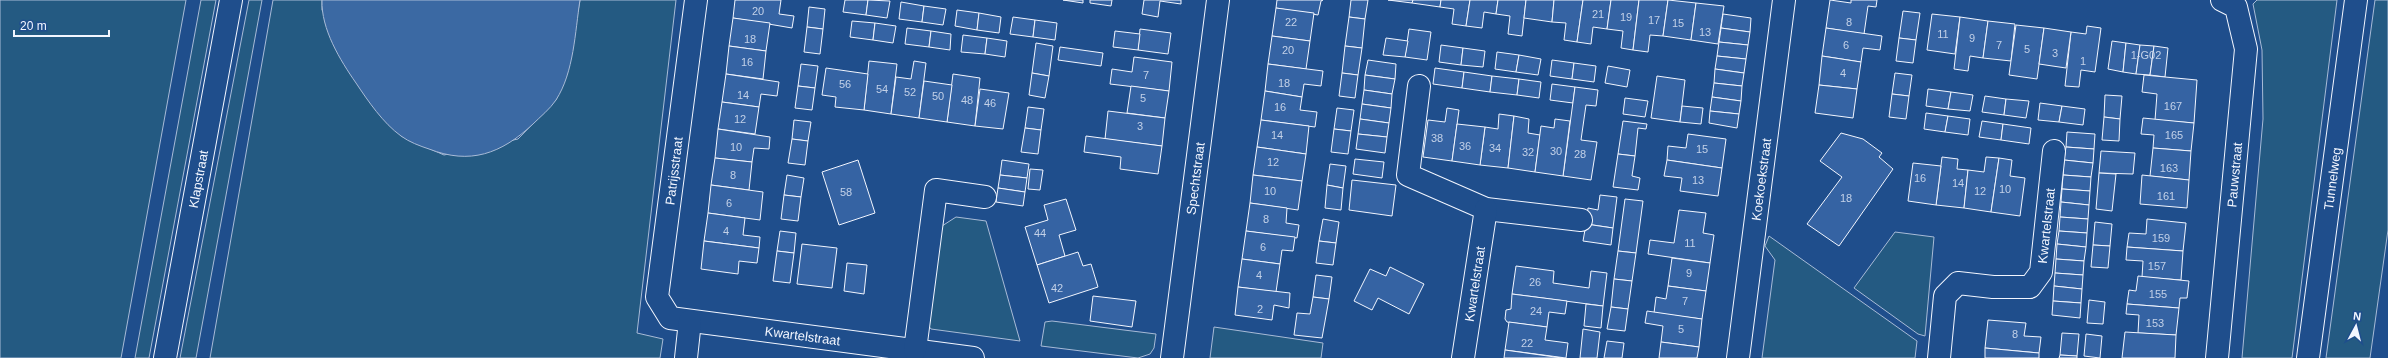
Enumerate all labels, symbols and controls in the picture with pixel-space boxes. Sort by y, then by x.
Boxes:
house number: 20 [752,5,764,17]
house number: 21 [1592,8,1604,20]
house number: 19 [1620,11,1632,23]
scale bar [14,12,109,38]
house number: 17 [1648,14,1660,26]
house number: 22 [1285,16,1297,28]
house number: 8 [1846,16,1852,28]
house number: 15 [1672,17,1684,29]
text: 20 m [20,19,47,33]
house number: 13 [1699,26,1711,38]
house number: 11 [1937,28,1949,40]
house number: 9 [1969,32,1975,44]
house number: 18 [744,33,756,45]
house number: 6 [1843,39,1849,51]
house number: 7 [1996,39,2002,51]
house number: 5 [2024,43,2030,55]
house number: 20 [1282,44,1294,56]
house number: 3 [2052,47,2058,59]
house number: 1-G02 [2131,49,2161,61]
house number: 1 [2080,55,2086,67]
house number: 16 [741,56,753,68]
house number: 4 [1840,67,1846,79]
house number: 7 [1143,69,1149,81]
house number: 18 [1278,77,1290,89]
house number: 56 [839,78,851,90]
house number: 54 [876,83,888,95]
house number: 52 [904,86,916,98]
house number: 14 [737,89,749,101]
house number: 50 [932,90,944,102]
house number: 5 [1140,92,1146,104]
house number: 48 [961,94,973,106]
house number: 46 [984,97,996,109]
house number: 167 [2164,100,2182,112]
house number: 16 [1274,101,1286,113]
house number: 12 [734,113,746,125]
house number: 3 [1137,120,1143,132]
house number: 14 [1271,129,1283,141]
house number: 165 [2165,129,2183,141]
house number: 38 [1431,132,1443,144]
street label: Patrijsstraat [662,136,686,206]
street label: Koekoekstraat [1748,137,1774,222]
house number: 36 [1459,140,1471,152]
house number: 10 [730,141,742,153]
street label: Spechtstraat [1183,141,1207,216]
street label: Pauwstraat [2224,141,2245,208]
house number: 34 [1489,142,1501,154]
house number: 15 [1696,143,1708,155]
house number: 30 [1550,145,1562,157]
house number: 32 [1522,146,1534,158]
street label: Tunnelweg [2320,146,2344,211]
street label: Klapstraat [185,148,211,209]
house number: 28 [1574,148,1586,160]
house number: 12 [1267,156,1279,168]
house number: 163 [2160,162,2178,174]
house number: 8 [730,169,736,181]
house number: 16 [1914,172,1926,184]
house number: 13 [1692,174,1704,186]
house number: 14 [1952,177,1964,189]
house number: 10 [1999,183,2011,195]
house number: 10 [1264,185,1276,197]
house number: 12 [1974,185,1986,197]
house number: 58 [840,186,852,198]
street label: Kwartelstraat [2034,187,2058,264]
house number: 161 [2157,190,2175,202]
house number: 18 [1840,192,1852,204]
house number: 6 [726,197,732,209]
house number: 8 [1263,213,1269,225]
house number: 4 [723,225,729,237]
house number: 44 [1034,227,1046,239]
house number: 159 [2152,232,2170,244]
house number: 11 [1684,237,1696,249]
house number: 6 [1260,241,1266,253]
street label: Kwartelstraat [1461,245,1488,323]
house number: 157 [2148,260,2166,272]
house number: 9 [1686,267,1692,279]
house number: 4 [1256,269,1262,281]
house number: 26 [1529,276,1541,288]
house number: 42 [1051,282,1063,294]
house number: 155 [2149,288,2167,300]
house number: 7 [1682,295,1688,307]
house number: 2 [1257,303,1263,315]
house number: 24 [1530,305,1542,317]
north arrow [2336,306,2376,346]
text: N [2353,310,2362,323]
house number: 153 [2146,317,2164,329]
street label: Kwartelstraat [764,323,842,348]
house number: 5 [1678,323,1684,335]
house number: 8 [2012,328,2018,340]
house number: 22 [1521,337,1533,349]

